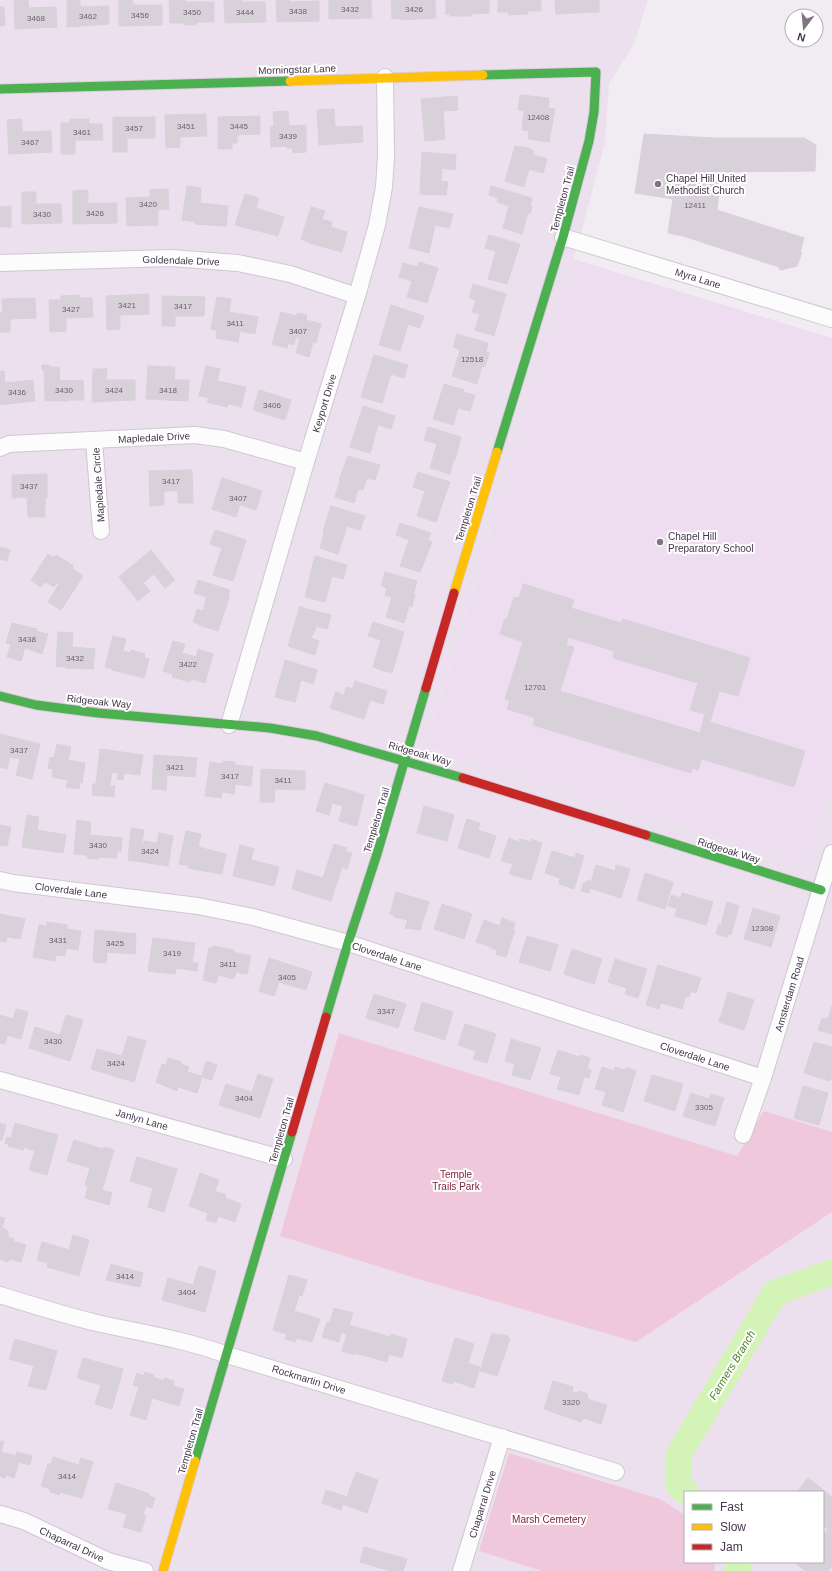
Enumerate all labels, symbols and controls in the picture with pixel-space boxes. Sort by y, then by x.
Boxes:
house number: 3432 [341,5,359,14]
house number: 3426 [405,5,423,14]
house number: 3438 [289,7,307,16]
house number: 3450 [183,8,201,17]
house number: 3444 [236,8,254,17]
north arrow [784,8,824,48]
house number: 3456 [131,11,149,20]
house number: 3462 [79,12,97,21]
house number: 3468 [27,14,45,23]
text: N [796,31,807,44]
street label: Morningstar Lane [258,63,337,76]
house number: 12408 [527,113,550,122]
house number: 3451 [177,122,195,131]
house number: 3445 [230,122,248,131]
house number: 3457 [125,124,143,133]
house number: 3461 [73,128,91,137]
house number: 3439 [279,132,297,141]
house number: 3467 [21,138,39,147]
street label: Templeton Trail [548,165,577,233]
place label: Chapel Hill United Methodist Church [666,173,746,196]
marker: Chapel Hill United Methodist Church [653,179,663,189]
house number: 3420 [139,200,157,209]
house number: 12411 [684,201,706,210]
house number: 3426 [86,209,104,218]
house number: 3430 [33,210,51,219]
street label: Goldendale Drive [142,254,220,267]
street label: Myra Lane [674,266,722,291]
house number: 3421 [118,301,136,310]
house number: 3417 [174,302,192,311]
house number: 3427 [62,305,80,314]
house number: 3411 [226,319,244,328]
house number: 3407 [289,327,307,336]
house number: 12518 [461,355,484,364]
street label: Keyport Drive [310,372,339,434]
house number: 3430 [55,386,73,395]
house number: 3424 [105,386,123,395]
house number: 3418 [159,386,177,395]
house number: 3436 [8,388,26,397]
house number: 3406 [263,401,281,410]
street label: Mapledale Drive [118,430,191,445]
street label: Mapledale Circle [90,447,107,523]
street label: Templeton Trail [453,475,484,543]
house number: 3417 [162,477,180,486]
house number: 3437 [20,482,38,491]
house number: 3407 [229,494,247,503]
place label: Chapel Hill Preparatory School [668,531,754,554]
marker: Chapel Hill Preparatory School [655,537,665,547]
house number: 3438 [18,635,36,644]
house number: 3432 [66,654,84,663]
house number: 3422 [179,660,197,669]
house number: 12701 [524,683,547,692]
street label: Ridgeoak Way [66,693,132,710]
street label: Ridgeoak Way [387,739,452,768]
house number: 3437 [10,746,28,755]
house number: 3421 [166,763,184,772]
house number: 3417 [221,772,239,781]
house number: 3411 [274,776,292,785]
street label: Templeton Trail [361,786,392,854]
street label: Ridgeoak Way [696,836,761,865]
house number: 3430 [89,841,107,850]
house number: 3424 [141,847,159,856]
street label: Cloverdale Lane [34,881,108,900]
house number: 12308 [751,924,774,933]
house number: 3431 [49,936,67,945]
house number: 3425 [106,939,124,948]
street label: Cloverdale Lane [351,940,424,973]
house number: 3419 [163,949,181,958]
street label: Amsterdam Road [773,955,806,1033]
house number: 3411 [219,960,237,969]
house number: 3405 [278,973,296,982]
house number: 3347 [377,1007,395,1016]
house number: 3430 [44,1037,62,1046]
street label: Cloverdale Lane [659,1040,732,1073]
house number: 3424 [107,1059,125,1068]
house number: 3404 [235,1094,253,1103]
street label: Templeton Trail [267,1096,296,1164]
house number: 3305 [695,1103,713,1112]
street label: Janlyn Lane [114,1107,170,1132]
park label: Temple Trails Park [432,1169,481,1192]
house number: 3414 [116,1272,134,1281]
house number: 3404 [178,1288,196,1297]
water label: Farmers Branch [707,1328,757,1402]
street label: Rockmartin Drive [271,1363,348,1396]
house number: 3320 [562,1398,580,1407]
street label: Templeton Trail [176,1407,205,1475]
street label: Chaparral Drive [467,1469,498,1539]
house number: 3414 [58,1472,76,1481]
legend [684,1491,824,1563]
text: Fast [720,1500,744,1514]
park label: Marsh Cemetery [512,1514,586,1525]
text: Slow [720,1520,746,1534]
street label: Chaparral Drive [38,1525,106,1564]
text: Jam [720,1540,743,1554]

